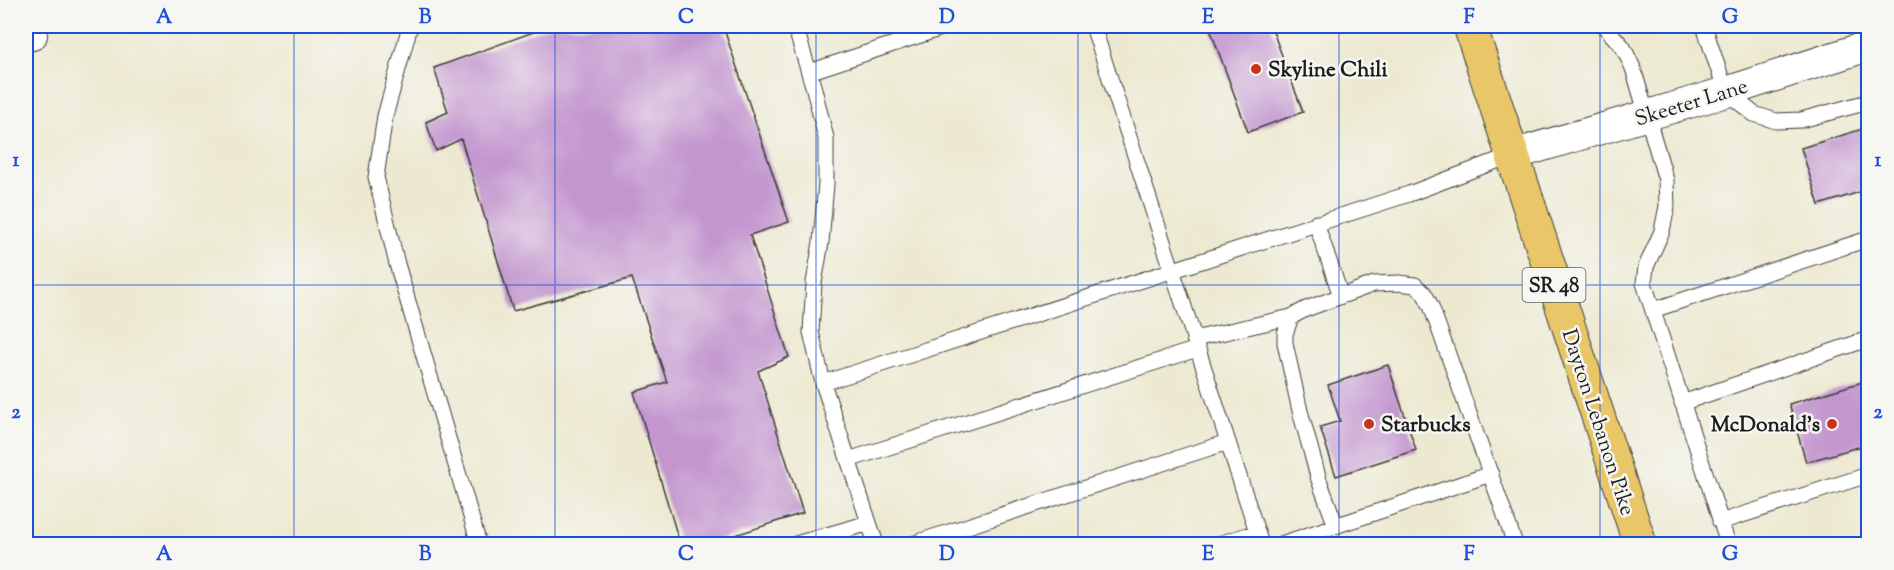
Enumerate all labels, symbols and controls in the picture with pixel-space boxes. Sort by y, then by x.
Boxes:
text: A [156,4,173,33]
text: B [419,4,432,33]
text: C [678,4,694,33]
text: D [939,4,955,33]
text: E [1202,4,1215,33]
text: F [1463,4,1475,33]
text: G [1722,4,1739,33]
place label: Skyline Chili [1268,56,1387,86]
marker: Skyline Chili [1249,62,1263,76]
street label: Skeeter Lane [1631,72,1752,135]
text: 1 [13,147,20,176]
text: 1 [1875,147,1882,176]
road number: SR 48 [1522,268,1586,302]
street label: Dayton Lebanon Pike [1553,326,1641,520]
text: 2 [11,399,21,428]
text: 2 [1873,399,1883,428]
place label: Starbucks [1381,411,1470,441]
place label: McDonald's [1711,411,1820,441]
marker: Starbucks [1362,417,1376,431]
marker: McDonald's [1825,417,1839,431]
text: A [156,541,173,570]
text: B [419,541,432,570]
text: C [678,541,694,570]
text: D [939,541,955,570]
text: E [1202,541,1215,570]
text: F [1463,541,1475,570]
text: G [1722,541,1739,570]

